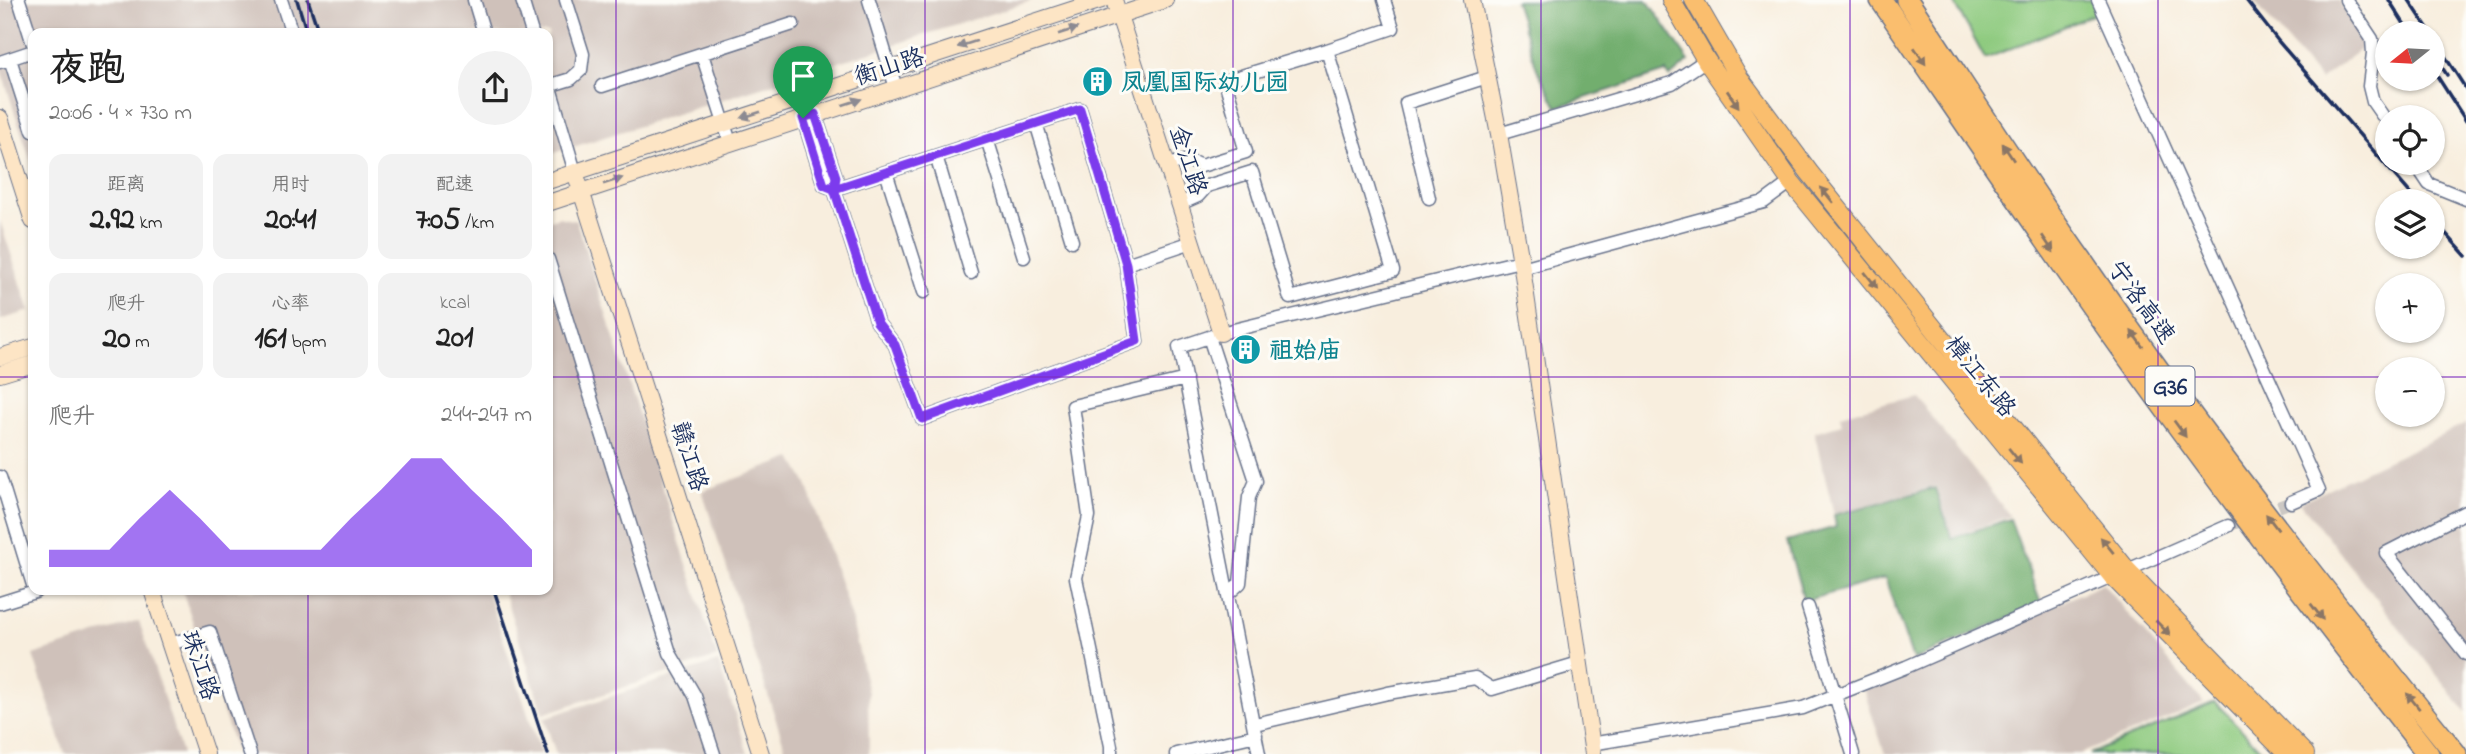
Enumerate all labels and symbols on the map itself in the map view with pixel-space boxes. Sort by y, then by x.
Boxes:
north arrow [2375,21,2445,91]
one-way arrow [1058,26,1079,36]
one-way arrow [956,39,977,50]
street label: 衡山路 [850,41,929,96]
pin [773,46,833,118]
one-way arrow [1913,47,1927,65]
building icon: 凤凰国际幼儿园 [1081,65,1115,99]
place label: 凤凰国际幼儿园 [1121,67,1289,102]
one-way arrow [1726,90,1740,108]
one-way arrow [842,96,863,107]
one-way arrow [740,110,761,120]
street label: 金江路 [1159,121,1214,200]
one-way arrow [2002,142,2015,162]
one-way arrow [602,176,623,186]
one-way arrow [1820,186,1835,203]
one-way arrow [2041,235,2055,253]
street label: 宁洛高速 [2098,254,2182,353]
one-way arrow [1863,272,1878,289]
street label: 樟江东路 [1935,329,2023,426]
one-way arrow [2130,330,2144,349]
building icon: 祖始庙 [1229,333,1263,367]
place label: 祖始庙 [1269,335,1341,370]
road number: G36 [2146,366,2194,406]
street label: 赣江路 [660,417,715,496]
one-way arrow [2173,420,2188,438]
one-way arrow [2007,447,2022,465]
one-way arrow [2265,514,2280,532]
one-way arrow [2099,536,2114,554]
one-way arrow [2309,602,2324,620]
one-way arrow [2155,620,2172,637]
street label: 珠江路 [171,626,226,705]
one-way arrow [2406,693,2421,710]

